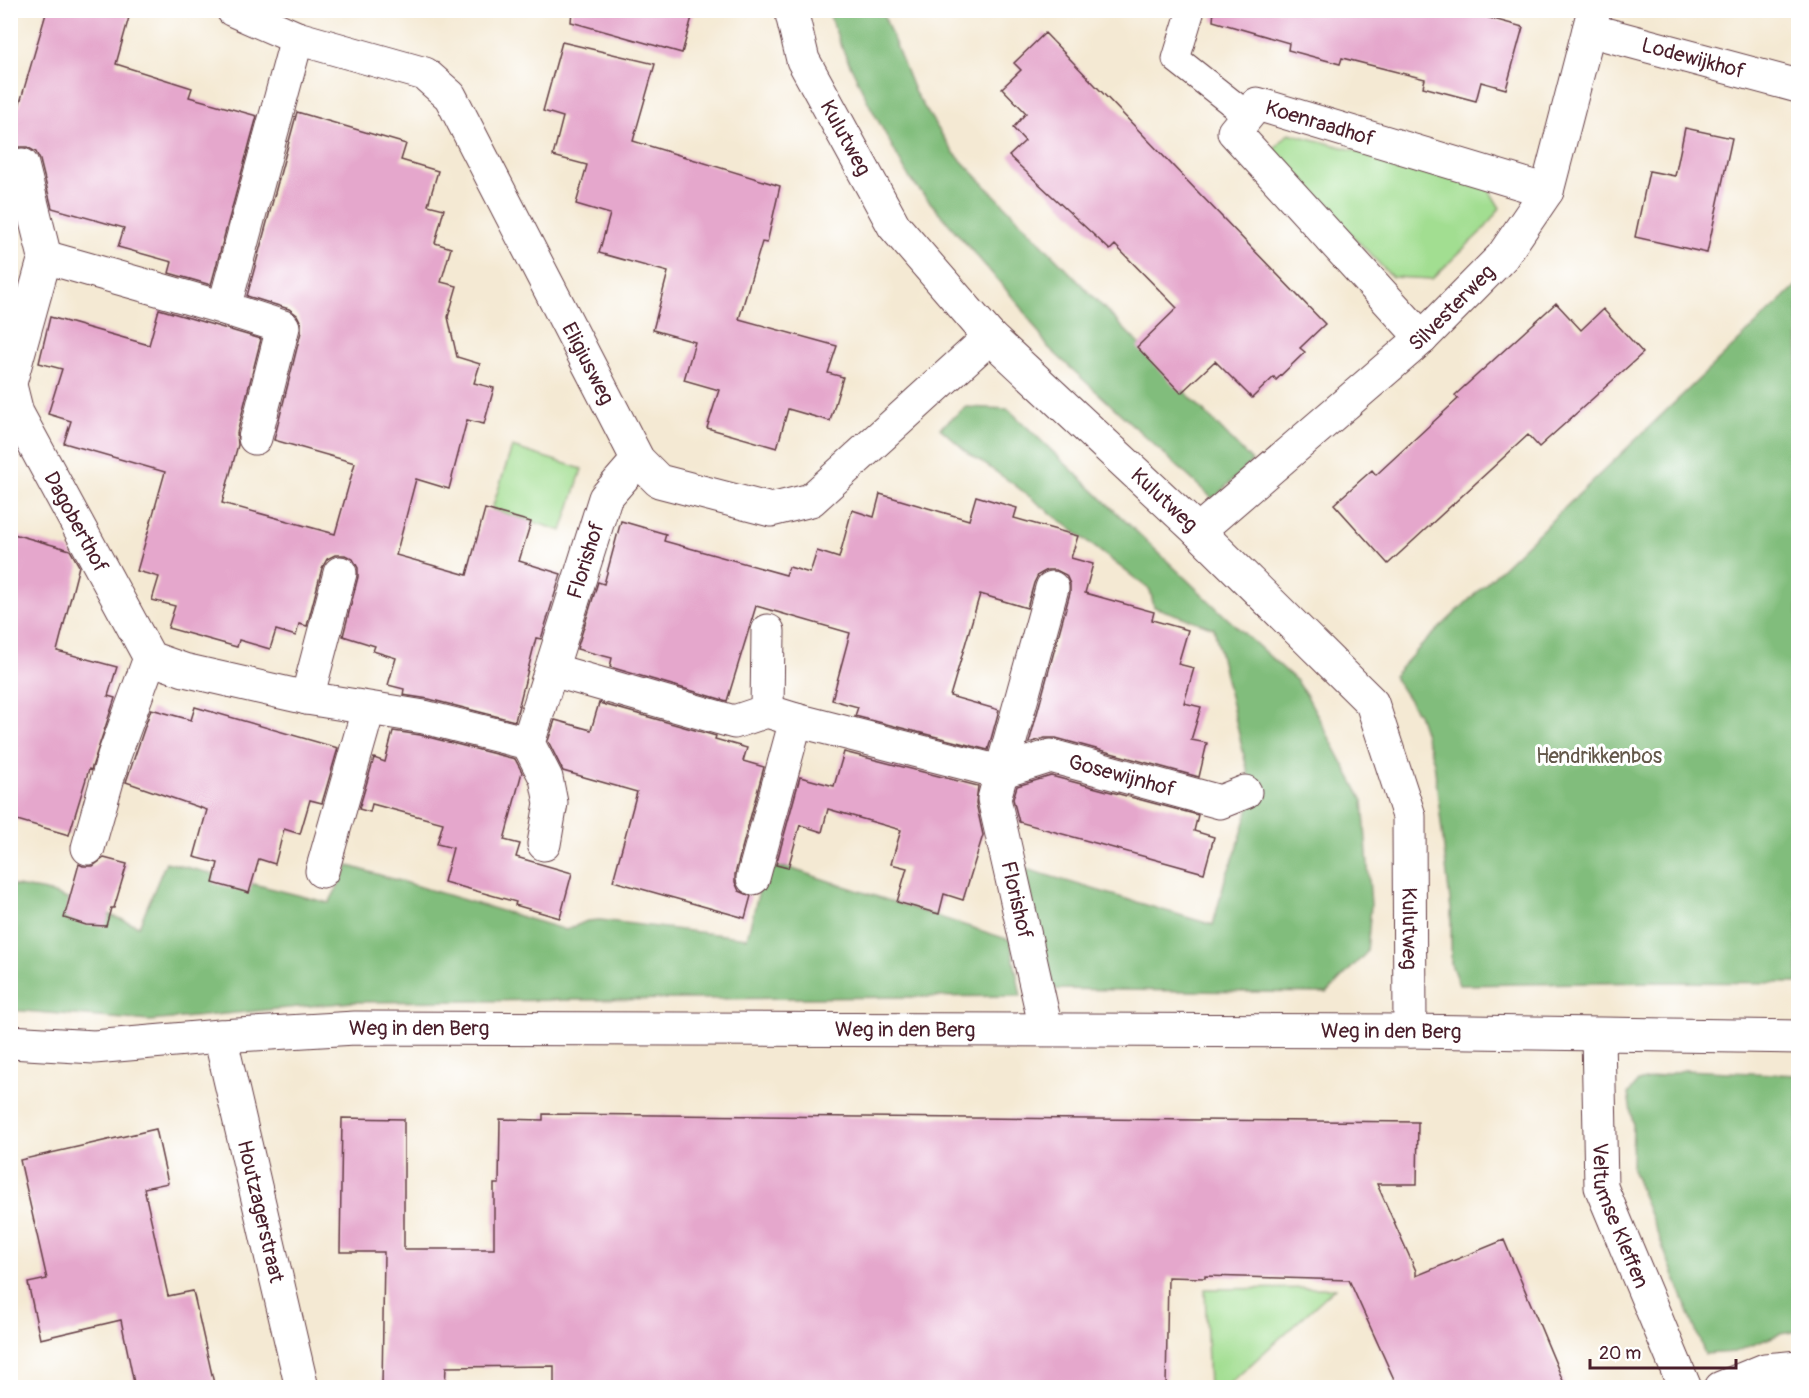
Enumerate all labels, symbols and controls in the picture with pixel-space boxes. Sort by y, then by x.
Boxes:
street label: Lodewijkhof [1638,32,1748,85]
street label: Koenraadhof [1262,94,1378,153]
street label: Kulutweg [813,95,877,181]
street label: Silvesterweg [1403,259,1501,357]
street label: Eligiusweg [555,318,620,409]
street label: Kulutweg [1125,462,1203,538]
street label: Dagoberthof [37,467,114,578]
street label: Florishof [561,518,611,602]
park label: Hendrikkenbos [1536,743,1663,770]
street label: Gosewijnhof [1065,748,1179,803]
street label: Florishof [994,858,1039,942]
street label: Kulutweg [1395,887,1423,970]
street label: Weg in den Berg [349,1015,489,1042]
street label: Weg in den Berg [835,1016,975,1044]
street label: Weg in den Berg [1321,1018,1462,1046]
street label: Houtzagerstraat [231,1137,290,1286]
street label: Veltumse Kleffen [1586,1142,1655,1292]
scale bar [1590,1332,1736,1370]
text: 20 m [1599,1342,1641,1365]

